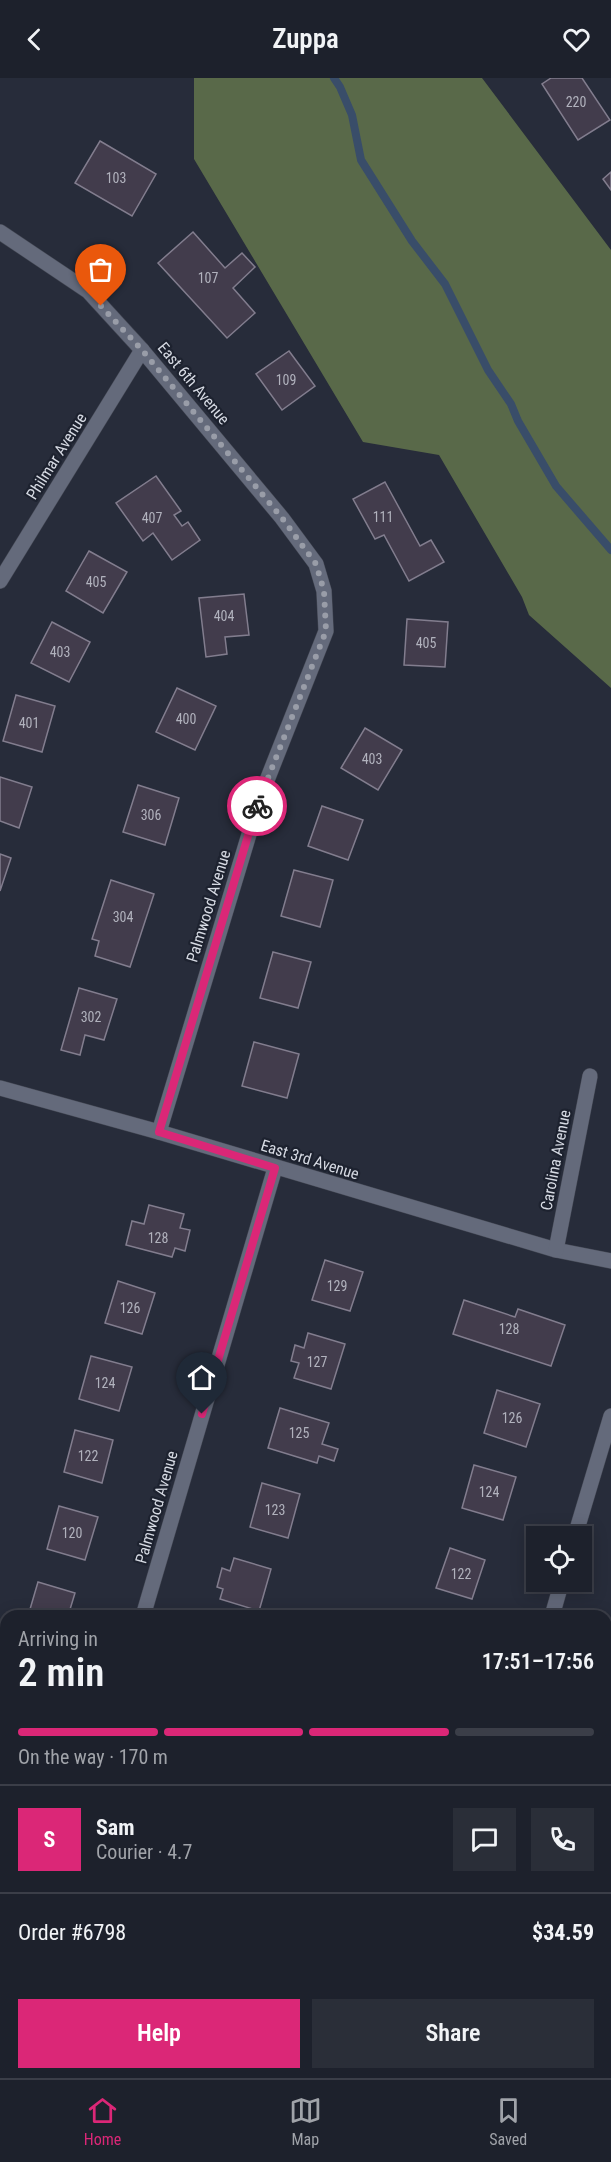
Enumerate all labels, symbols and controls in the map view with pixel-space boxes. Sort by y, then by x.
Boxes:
icon: back [18,23,51,56]
text: Zuppa [272,23,339,55]
icon: heart [560,23,593,56]
house number: 220 [566,94,586,110]
house number: 103 [106,170,126,186]
pin [75,244,126,306]
icon: bag [84,253,117,286]
house number: 107 [198,270,218,286]
street label: East 6th Avenue [154,338,233,428]
house number: 109 [276,372,296,388]
street label: Philmar Avenue [22,410,91,503]
house number: 111 [373,509,393,525]
house number: 407 [142,510,162,526]
house number: 405 [86,574,106,590]
house number: 404 [214,608,234,624]
house number: 405 [416,635,436,651]
house number: 403 [50,644,70,660]
house number: 400 [176,711,196,727]
house number: 401 [19,715,39,731]
house number: 403 [362,751,382,767]
courier [227,776,287,836]
icon: bike [241,790,274,823]
house number: 306 [141,807,161,823]
street label: Palmwood Avenue [182,848,235,965]
house number: 304 [113,909,133,925]
house number: 302 [81,1009,101,1025]
street label: Carolina Avenue [536,1108,575,1212]
street label: East 3rd Avenue [258,1136,361,1183]
house number: 128 [148,1230,168,1246]
house number: 129 [327,1278,347,1294]
house number: 126 [120,1300,140,1316]
house number: 128 [499,1321,519,1337]
pin [176,1352,227,1414]
house number: 127 [307,1354,327,1370]
icon: home [185,1361,218,1394]
house number: 124 [95,1375,115,1391]
house number: 126 [502,1410,522,1426]
house number: 125 [289,1425,309,1441]
house number: 122 [78,1448,98,1464]
street label: Palmwood Avenue [131,1449,182,1566]
house number: 124 [479,1484,499,1500]
house number: 123 [265,1502,285,1518]
house number: 120 [62,1525,82,1541]
map controls [526,1526,592,1592]
button: locate [526,1526,592,1592]
house number: 122 [451,1566,471,1582]
text: Arriving in [18,1627,98,1651]
text: 17:51–17:56 [482,1649,594,1674]
text: 2 min [18,1650,104,1696]
text: On the way · 170 m [18,1745,168,1769]
button: chat [453,1808,516,1871]
button: phone [531,1808,594,1871]
text: Sam [96,1815,135,1840]
text: S [44,1827,55,1852]
text: Courier · 4.7 [96,1840,192,1864]
text: Order #6798 [18,1920,126,1945]
text: $34.59 [532,1920,594,1945]
button: Help [18,1999,300,2068]
button: Share [312,1999,594,2068]
tab: Home [84,2094,121,2149]
tab: Map [289,2094,322,2149]
tab: Saved [489,2094,527,2149]

